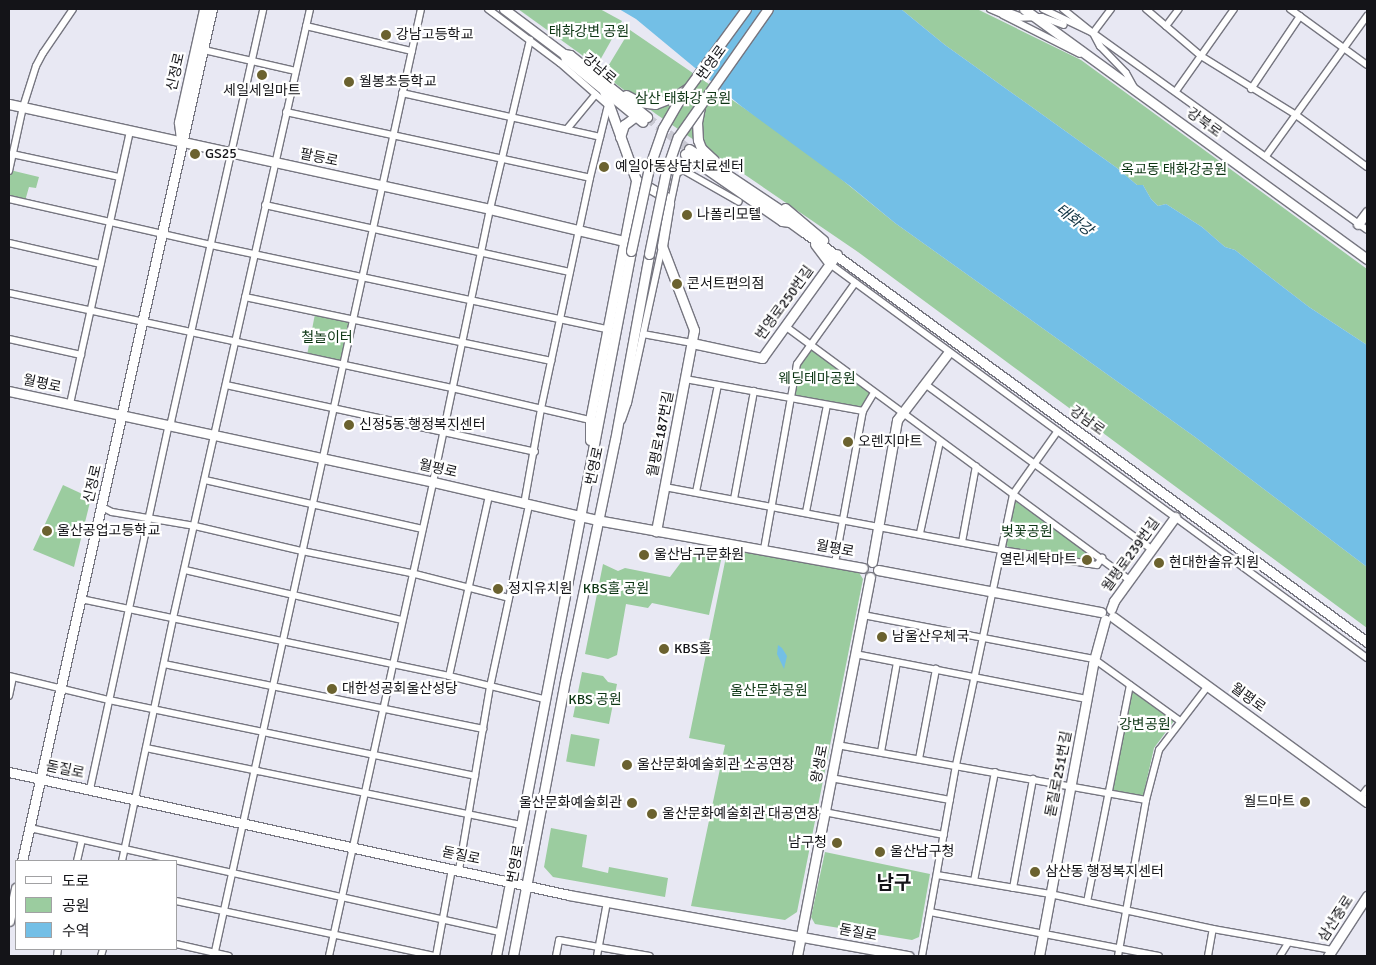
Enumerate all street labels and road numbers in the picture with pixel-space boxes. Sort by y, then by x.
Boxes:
street label: 번영로 [694,42,730,84]
street label: 강남로 [579,50,619,88]
street label: 신정로 [163,51,189,93]
street label: 강북로 [1183,105,1225,141]
street label: 팔등로 [298,146,340,170]
street label: 번영로250번길 [753,263,817,343]
street label: 월평로 [21,372,63,396]
street label: 월평로187번길 [644,390,678,478]
street label: 강남로 [1066,403,1108,439]
street label: 번영로 [583,445,607,487]
street label: 월평로 [417,456,459,482]
street label: 신정로 [80,463,106,505]
street label: 월평로239번길 [1099,515,1163,595]
street label: 월평로 [814,537,856,561]
street label: 월평로 [1227,680,1269,716]
street label: 돋질로251번길 [1042,730,1076,818]
street label: 왕생로 [808,743,832,785]
street label: 돋질로 [44,758,86,782]
street label: 돋질로 [440,844,482,868]
street label: 번영로 [504,844,528,884]
street label: 삼산중로 [1315,893,1357,945]
street label: 돋질로 [837,921,879,945]

